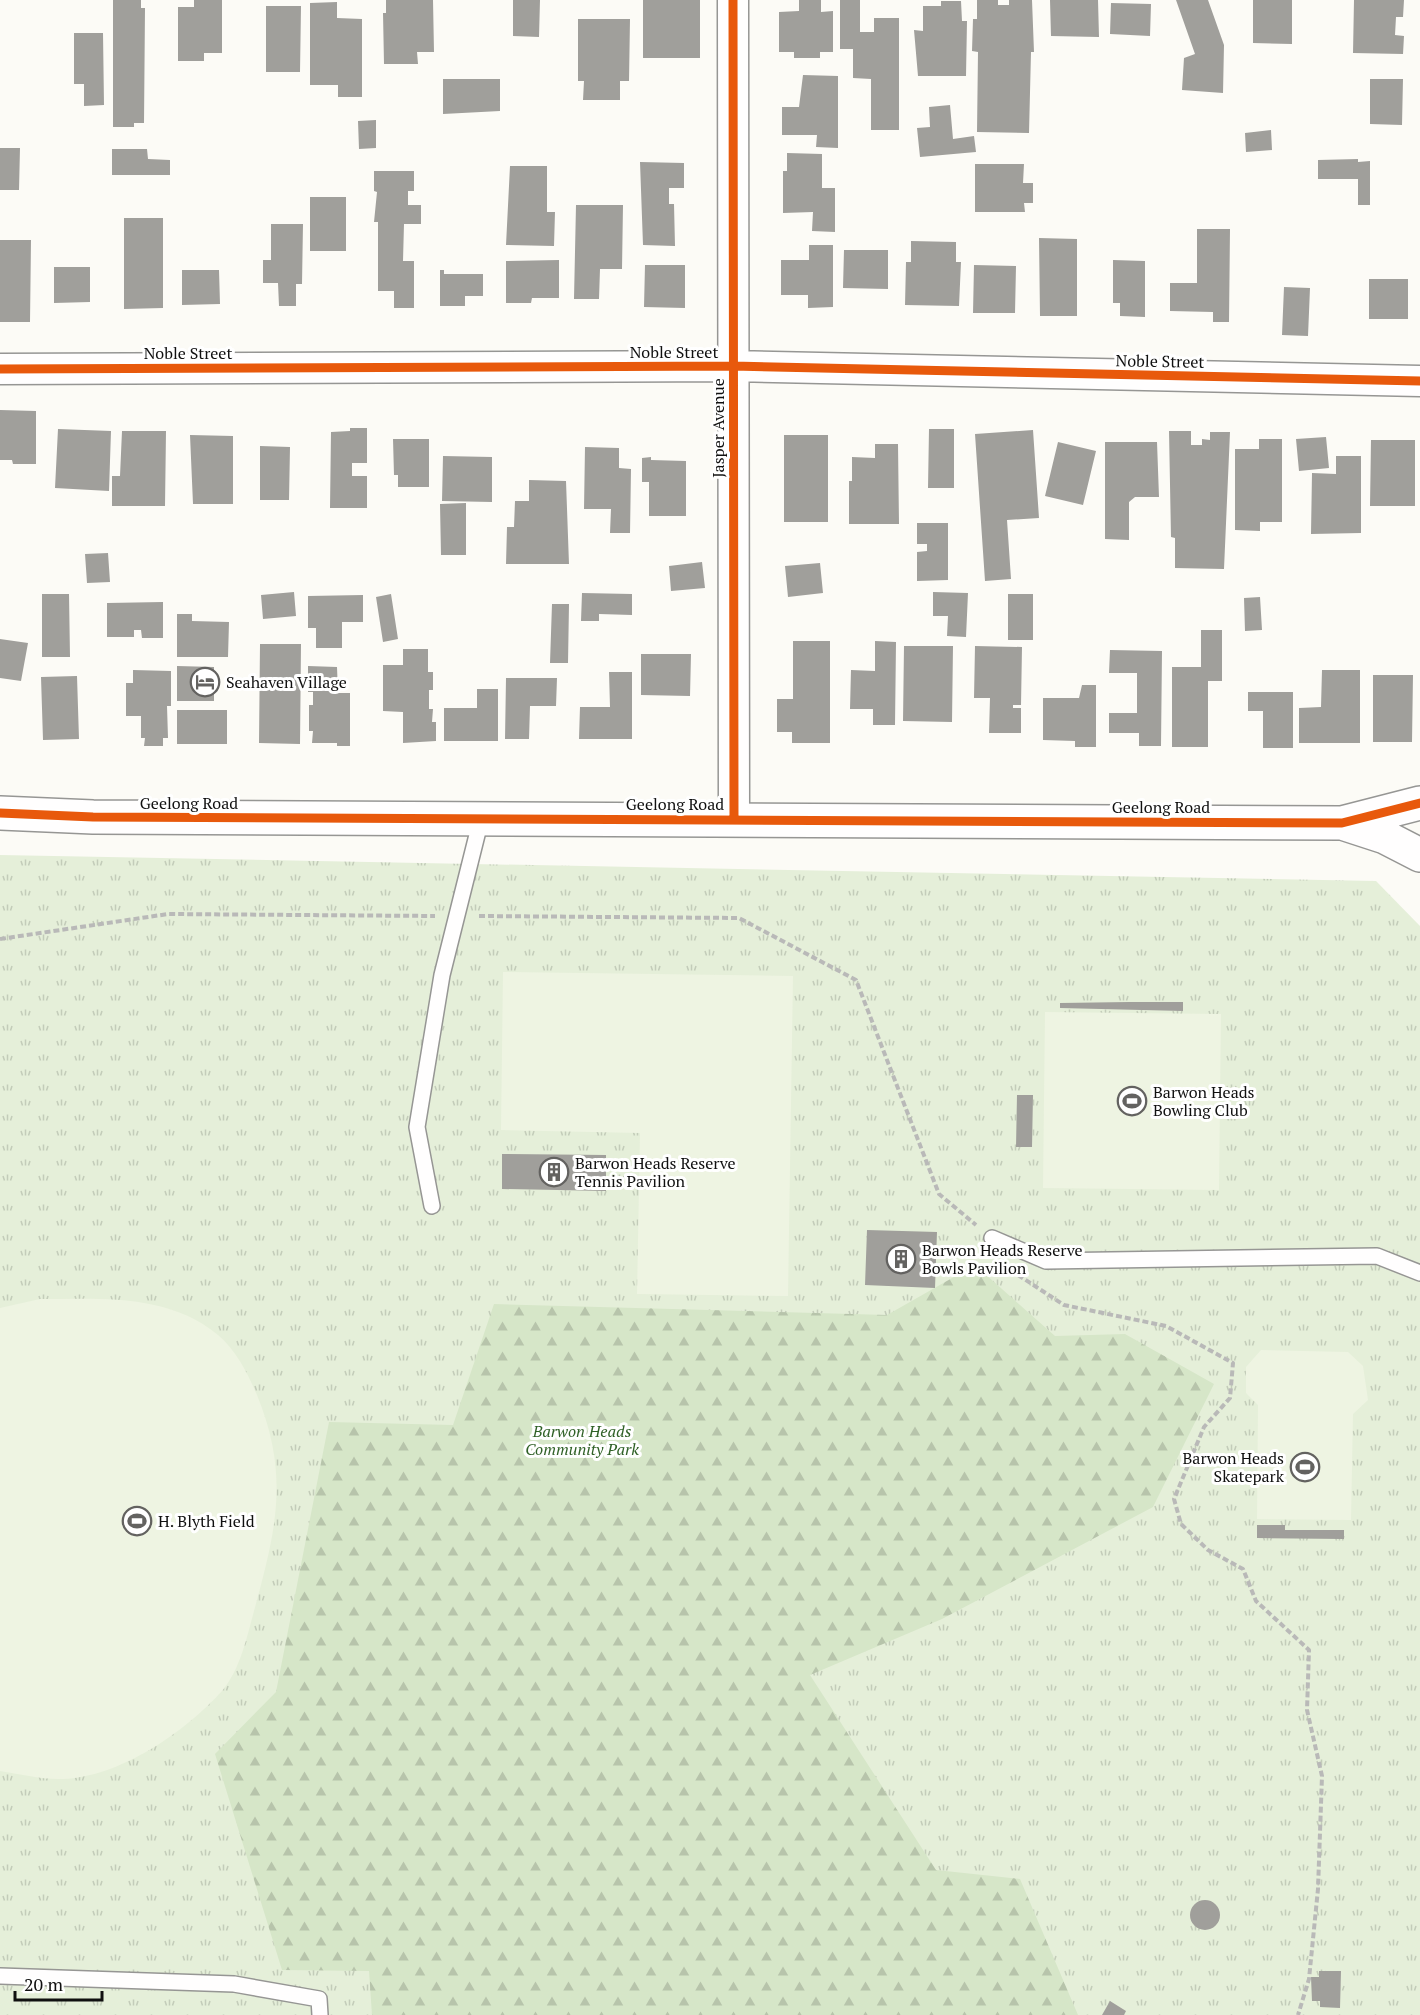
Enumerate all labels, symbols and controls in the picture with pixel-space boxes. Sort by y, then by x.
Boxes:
street label: Noble Street [630,341,718,363]
street label: Noble Street [144,342,232,364]
street label: Noble Street [1115,349,1205,373]
street label: Jasper Avenue [707,378,729,478]
hotel icon: Seahaven Village [189,666,221,698]
place label: Seahaven Village [226,671,347,693]
street label: Geelong Road [140,792,238,814]
street label: Geelong Road [626,793,724,815]
street label: Geelong Road [1112,796,1210,818]
place label: Barwon Heads Bowling Club [1153,1081,1255,1121]
sports icon: Barwon Heads Bowling Club [1116,1085,1148,1117]
place label: Barwon Heads Reserve Tennis Pavilion [575,1152,736,1192]
building icon: Barwon Heads Reserve Tennis Pavilion [538,1156,570,1188]
place label: Barwon Heads Reserve Bowls Pavilion [922,1239,1083,1279]
building icon: Barwon Heads Reserve Bowls Pavilion [885,1243,917,1275]
park label: Barwon Heads Community Park [525,1420,639,1460]
place label: Barwon Heads Skatepark [1182,1447,1285,1487]
sports icon: Barwon Heads Skatepark [1289,1451,1321,1483]
sports icon: H. Blyth Field [121,1505,153,1537]
place label: H. Blyth Field [158,1510,255,1532]
scale bar [15,1964,102,2002]
text: 20 m [24,1972,64,1996]

